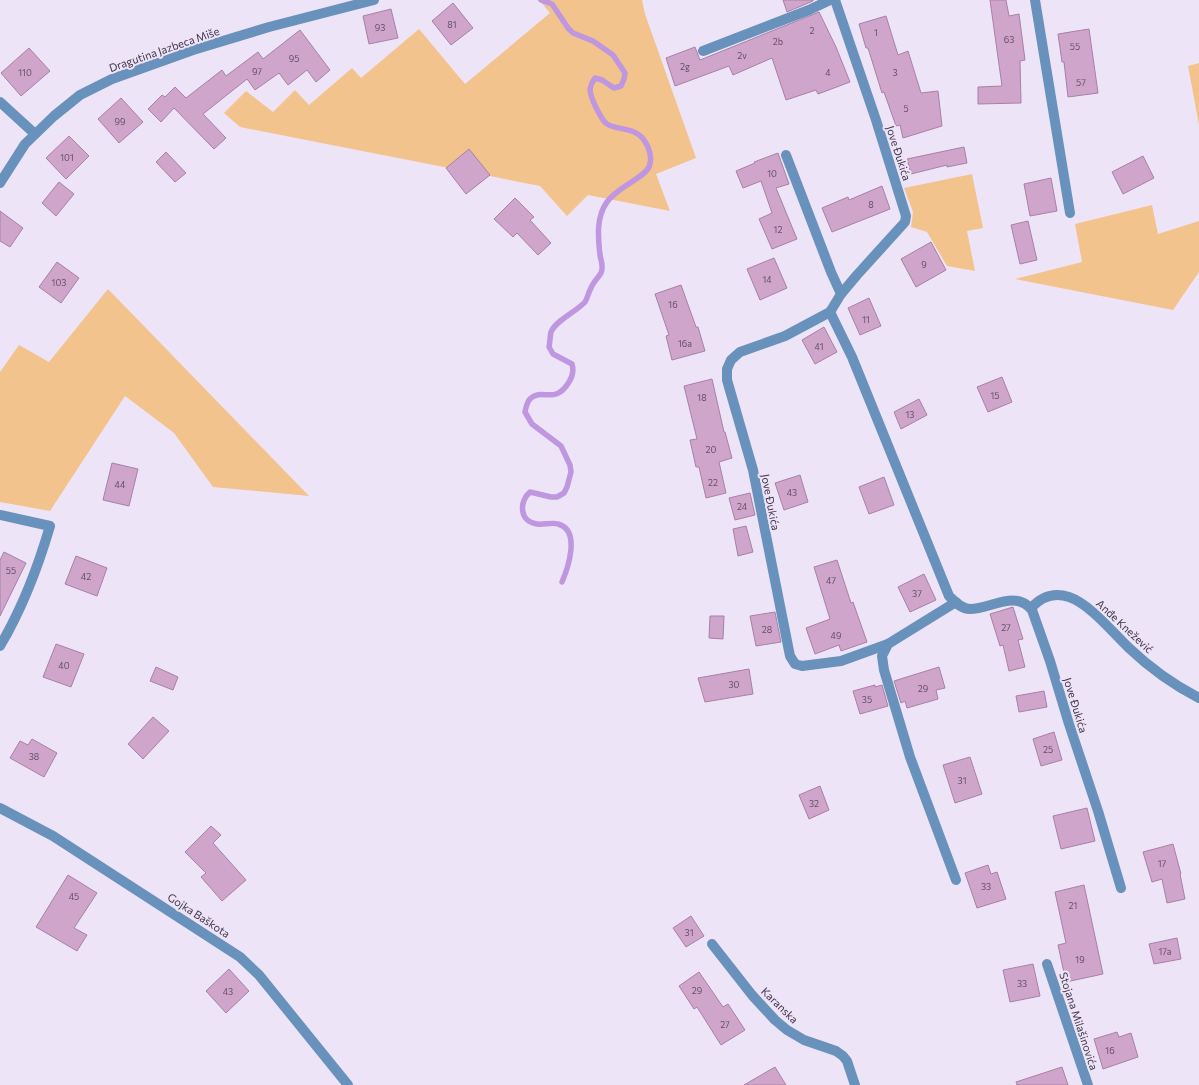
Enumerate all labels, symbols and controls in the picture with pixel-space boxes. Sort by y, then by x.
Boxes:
house number: 81 [447,19,457,30]
house number: 93 [375,22,385,33]
street label: Dragutina Jazbeca Miše [107,24,221,75]
house number: 2 [810,25,815,36]
house number: 1 [874,27,878,38]
house number: 63 [1004,34,1014,45]
house number: 2b [773,36,783,47]
house number: 55 [1070,41,1080,52]
house number: 2v [737,50,747,61]
house number: 95 [289,53,299,64]
house number: 2g [680,61,690,72]
house number: 97 [252,66,262,77]
house number: 110 [18,67,32,78]
house number: 4 [825,67,831,78]
house number: 3 [892,67,898,78]
house number: 57 [1076,77,1086,88]
house number: 5 [903,103,909,114]
house number: 99 [115,116,125,127]
street label: Jove Đukića [883,124,914,183]
house number: 101 [60,152,74,163]
house number: 10 [767,168,777,179]
house number: 8 [868,199,874,210]
house number: 12 [774,224,782,235]
house number: 9 [921,259,927,270]
house number: 14 [762,274,772,285]
house number: 103 [52,277,66,288]
house number: 16 [668,299,678,310]
house number: 11 [862,314,870,325]
house number: 16a [678,338,692,349]
house number: 41 [815,341,823,352]
house number: 15 [990,390,1000,401]
house number: 18 [697,392,707,403]
house number: 13 [906,409,914,420]
house number: 20 [706,444,717,455]
street label: Jove Đukića [758,473,783,531]
house number: 22 [708,477,718,488]
house number: 44 [115,479,126,490]
house number: 43 [787,487,797,498]
house number: 24 [737,501,748,512]
house number: 55 [6,565,16,576]
house number: 42 [81,571,91,582]
house number: 47 [826,575,836,586]
house number: 37 [912,588,922,599]
street label: Anđe Knežević [1094,596,1156,656]
house number: 27 [1001,622,1011,633]
house number: 28 [762,624,772,635]
house number: 49 [831,630,841,641]
house number: 40 [58,660,70,671]
street label: Jove Đukića [1060,676,1091,735]
house number: 30 [728,679,740,690]
house number: 29 [918,683,928,694]
house number: 35 [862,694,872,705]
house number: 25 [1043,744,1053,755]
house number: 38 [29,751,39,762]
house number: 31 [958,775,966,786]
house number: 32 [809,798,819,809]
house number: 17 [1158,858,1167,869]
house number: 33 [981,881,991,892]
street label: Gojka Baškota [165,890,233,940]
house number: 45 [69,891,79,902]
house number: 21 [1069,900,1077,911]
house number: 31 [685,927,693,938]
house number: 17a [1158,946,1172,957]
house number: 19 [1075,954,1085,965]
street label: Stojana Milašinovića [1057,970,1101,1072]
house number: 33 [1017,978,1027,989]
street label: Karanska [759,984,801,1026]
house number: 29 [692,985,702,996]
house number: 43 [223,986,233,997]
house number: 27 [720,1019,730,1030]
house number: 16 [1105,1045,1115,1056]

